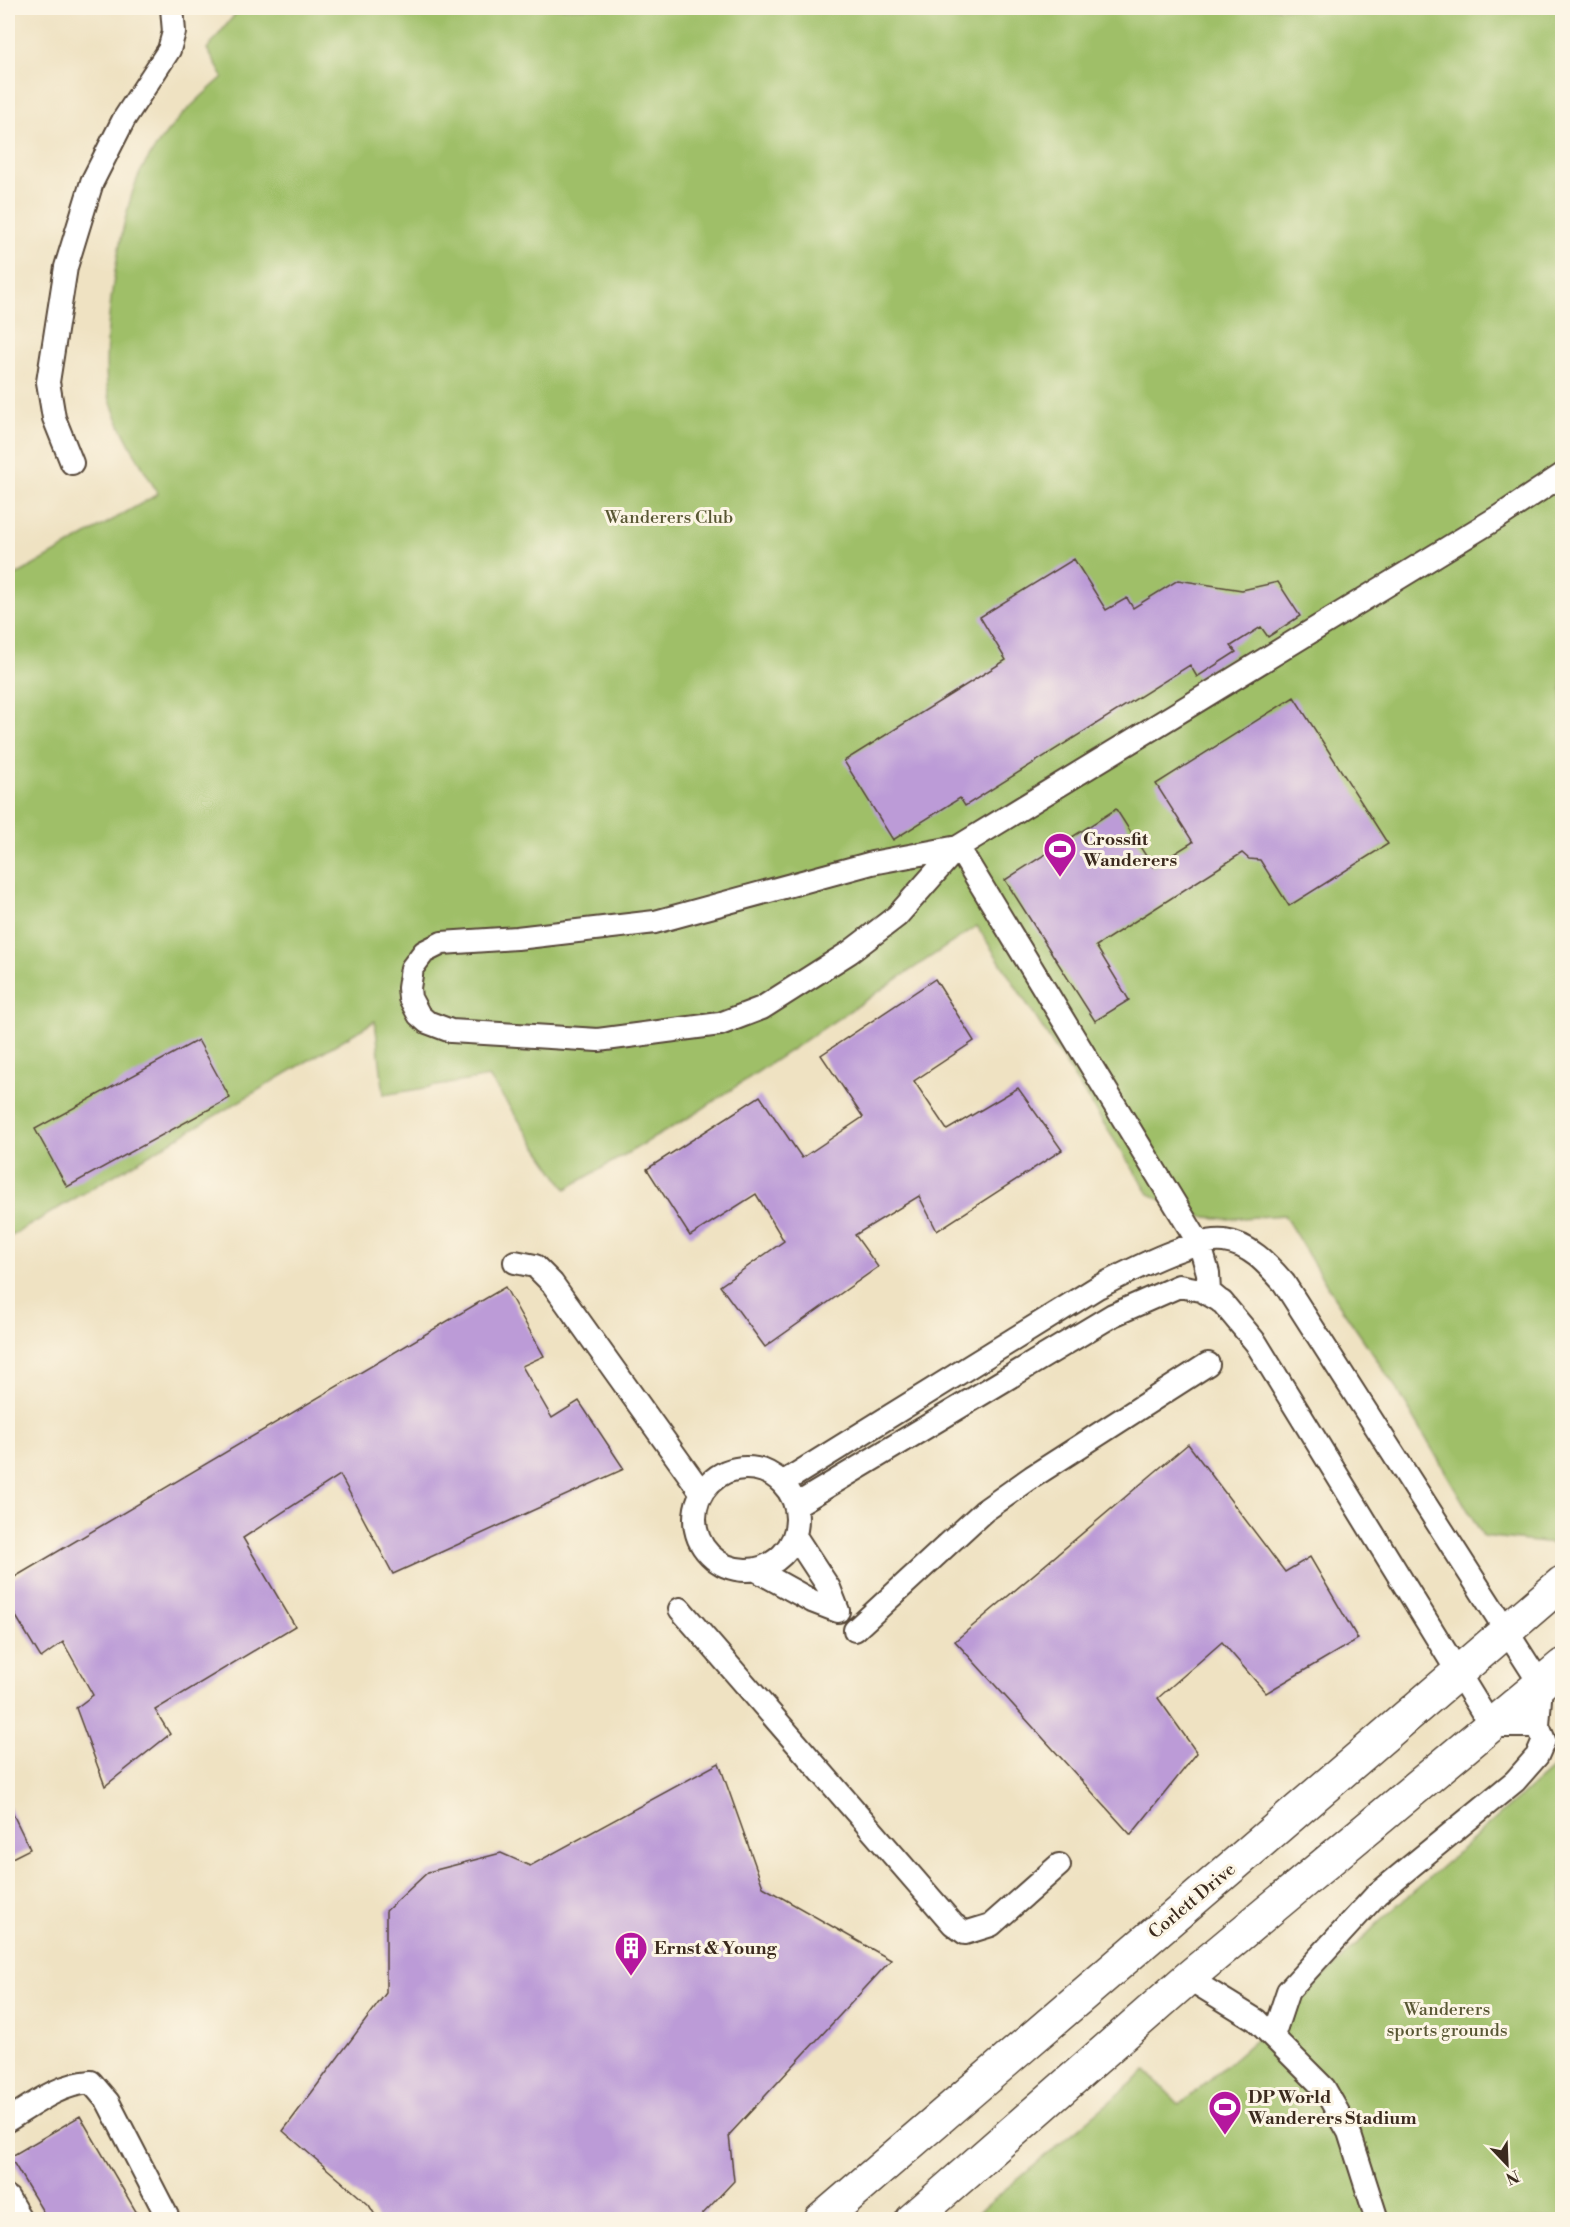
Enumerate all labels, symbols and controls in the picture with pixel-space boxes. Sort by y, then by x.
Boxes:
park label: Wanderers Club [604,506,733,529]
place label: Crossfit Wanderers [1082,828,1177,872]
sports icon: Crossfit Wanderers [1042,831,1078,878]
street label: Corlett Drive [1144,1858,1240,1944]
building icon: Ernst & Young [613,1930,649,1977]
place label: Ernst & Young [654,1937,777,1960]
park label: Wanderers sports grounds [1386,1998,1508,2042]
place label: DP World Wanderers Stadium [1247,2086,1417,2130]
sports icon: DP World Wanderers Stadium [1207,2089,1243,2136]
north arrow [1477,2134,1537,2194]
text: N [1502,2165,1522,2189]

